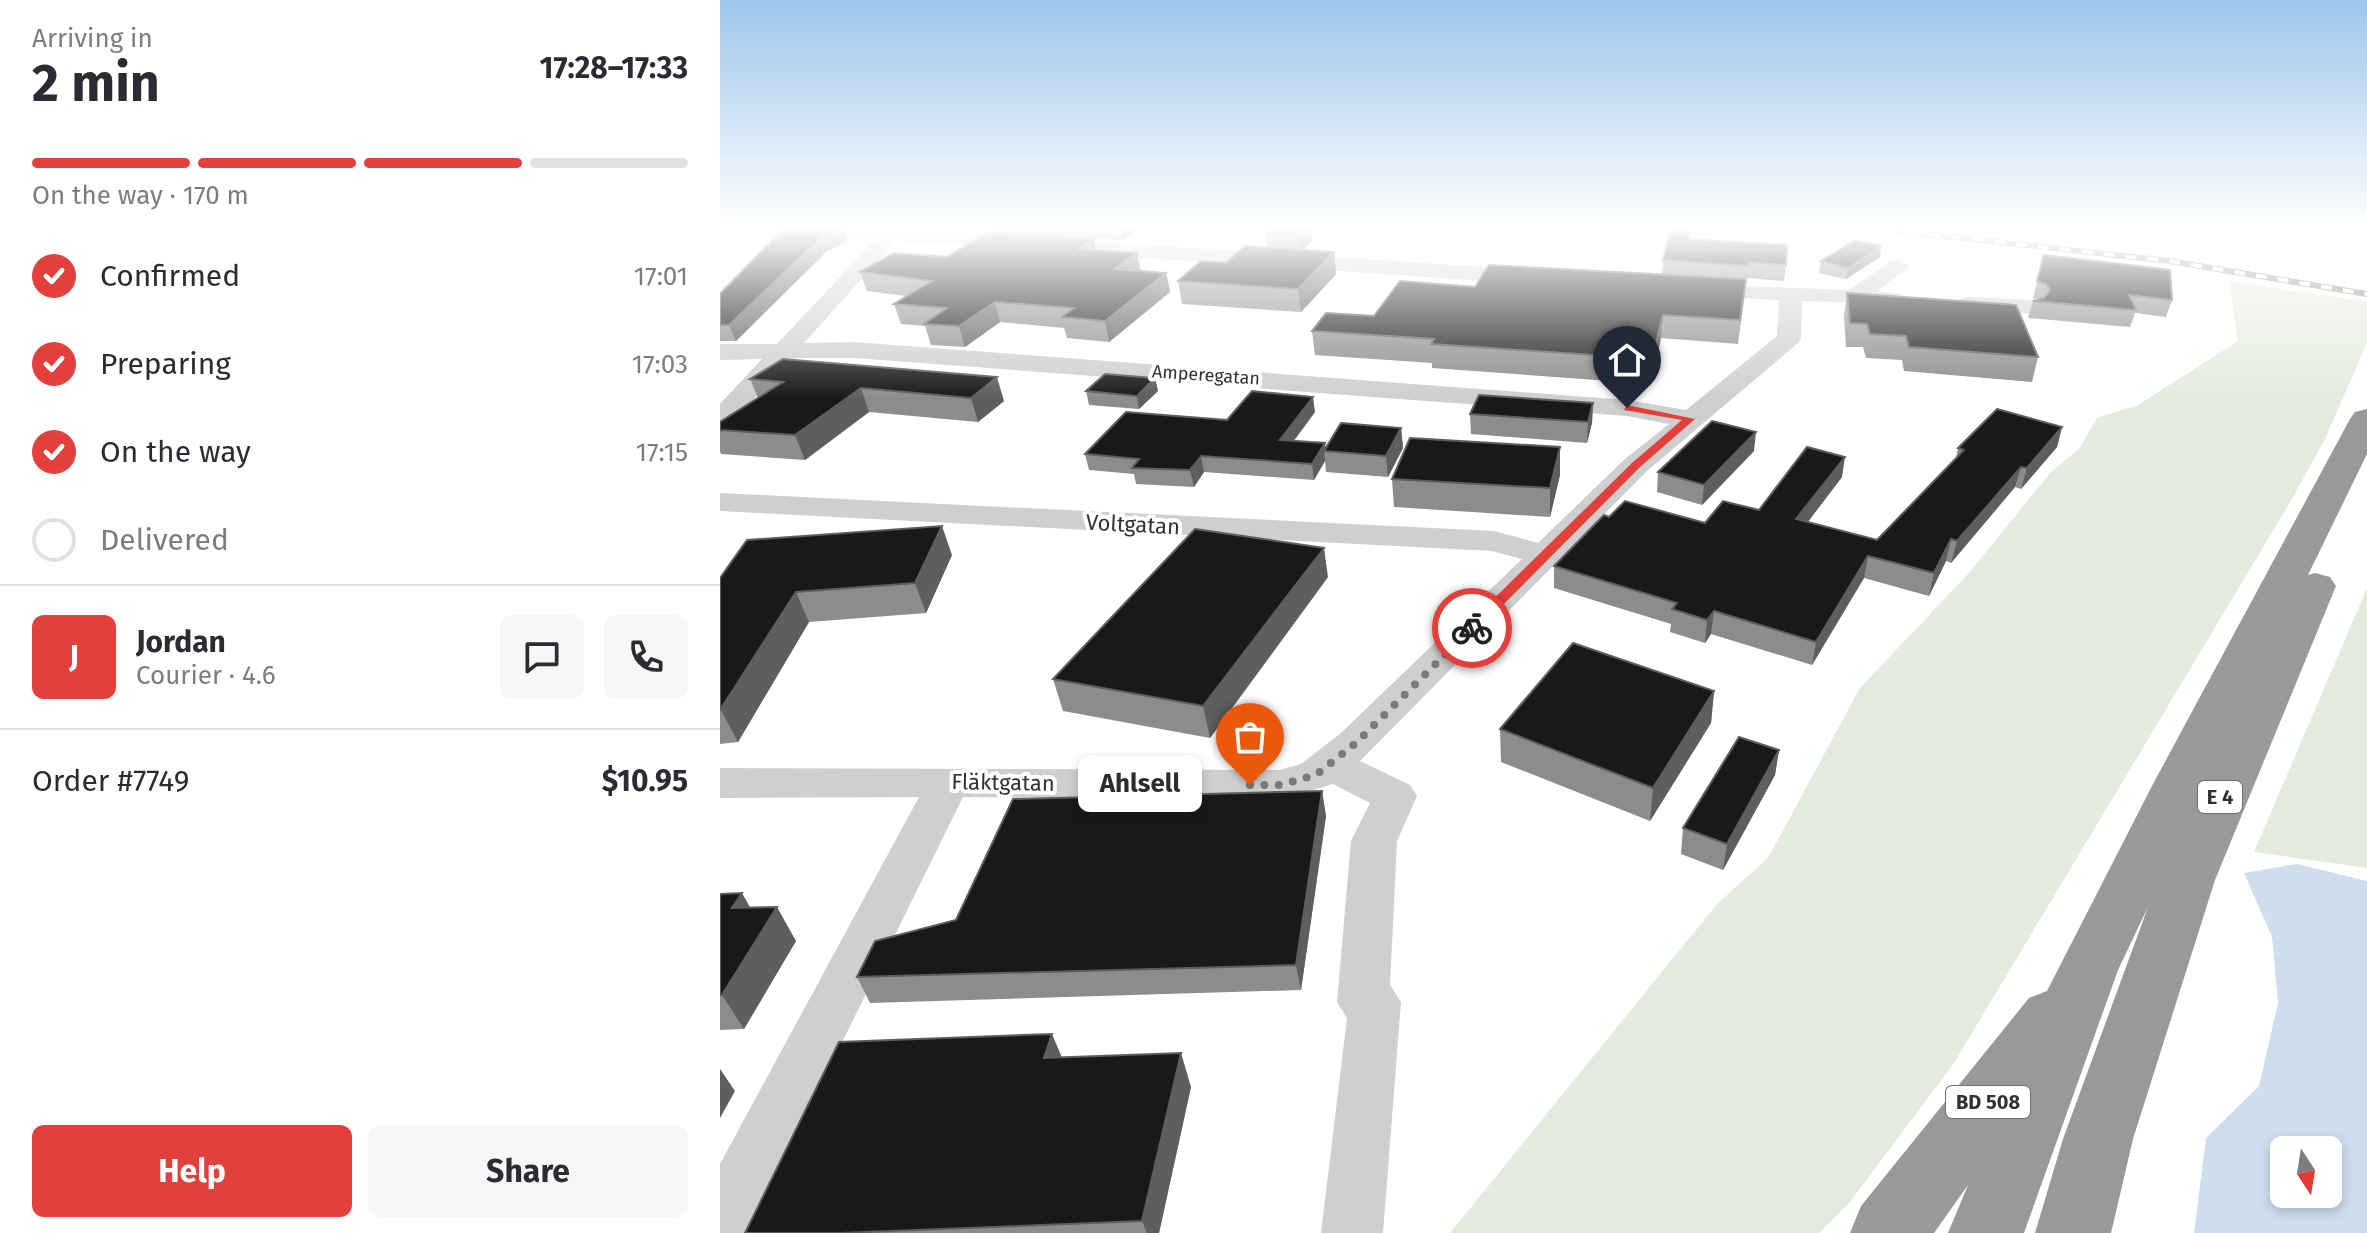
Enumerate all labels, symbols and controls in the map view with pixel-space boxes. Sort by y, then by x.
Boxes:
text: Arriving in [32,23,153,54]
text: 17:28–17:33 [540,50,688,86]
text: 2 min [32,52,160,115]
text: On the way · 170 m [32,180,249,211]
icon: check [32,254,76,298]
text: Confirmed [100,258,240,294]
text: 17:01 [634,261,688,292]
pin [1593,326,1661,408]
icon: home [1605,338,1649,382]
icon: check [32,342,76,386]
text: Preparing [100,346,231,382]
text: 17:03 [632,349,688,380]
street label: Amperegatan [1151,360,1261,390]
icon: check [32,430,76,474]
text: On the way [100,434,251,470]
text: 17:15 [636,437,688,468]
street label: Voltgatan [1085,509,1181,540]
text: Delivered [100,522,229,558]
courier [1432,588,1512,668]
icon: bike [1450,606,1494,650]
button: chat [500,615,584,699]
button: phone [604,615,688,699]
text: Jordan [136,624,226,660]
text: J [69,639,79,675]
text: Courier · 4.6 [136,660,276,691]
pin [1216,703,1284,785]
icon: bag [1228,715,1272,759]
callout: Ahlsell [1078,757,1202,813]
text: Order #7749 [32,763,189,799]
text: $10.95 [602,763,688,799]
street label: Fläktgatan [951,768,1055,797]
text: Ahlsell [1100,768,1180,799]
road number: E 4 [2198,781,2242,813]
road number: BD 508 [1946,1086,2030,1118]
button: Help [32,1125,352,1217]
button: Share [368,1125,688,1217]
north arrow [2270,1136,2342,1208]
map controls [2270,1136,2342,1208]

